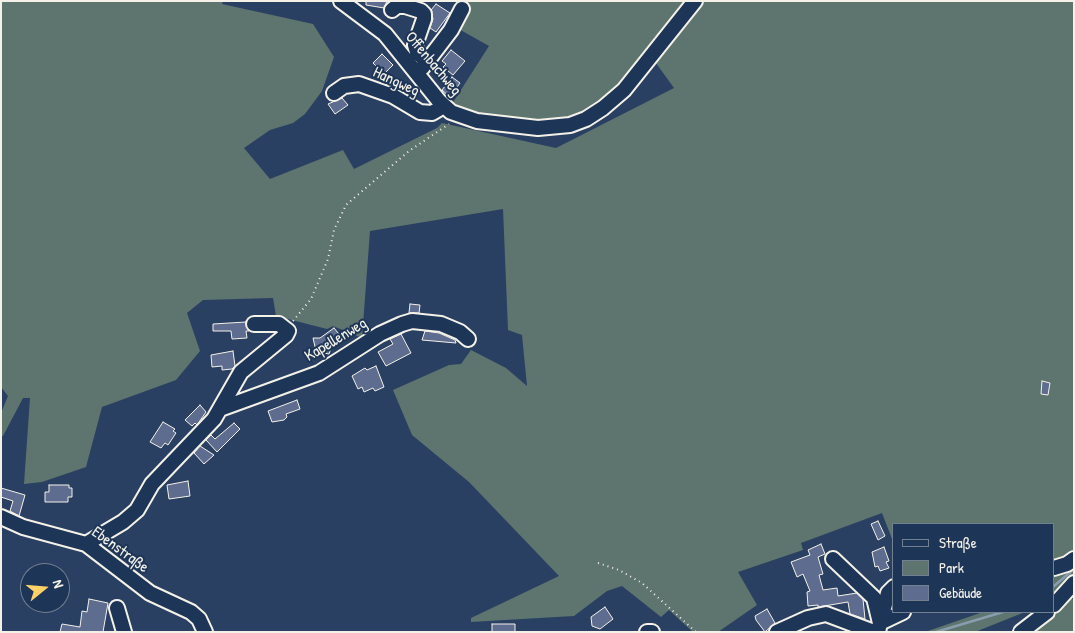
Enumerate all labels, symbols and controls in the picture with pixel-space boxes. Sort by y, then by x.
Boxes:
street label: Offenbachweg [401,28,465,100]
street label: Hangweg [370,63,422,101]
street label: Kapellenweg [301,314,371,366]
street label: Ebenstraße [88,523,152,577]
legend [892,523,1055,613]
text: Straße [939,532,977,553]
text: Park [939,557,964,578]
north arrow [20,563,70,613]
text: N [49,577,69,590]
text: Gebäude [939,582,982,603]

